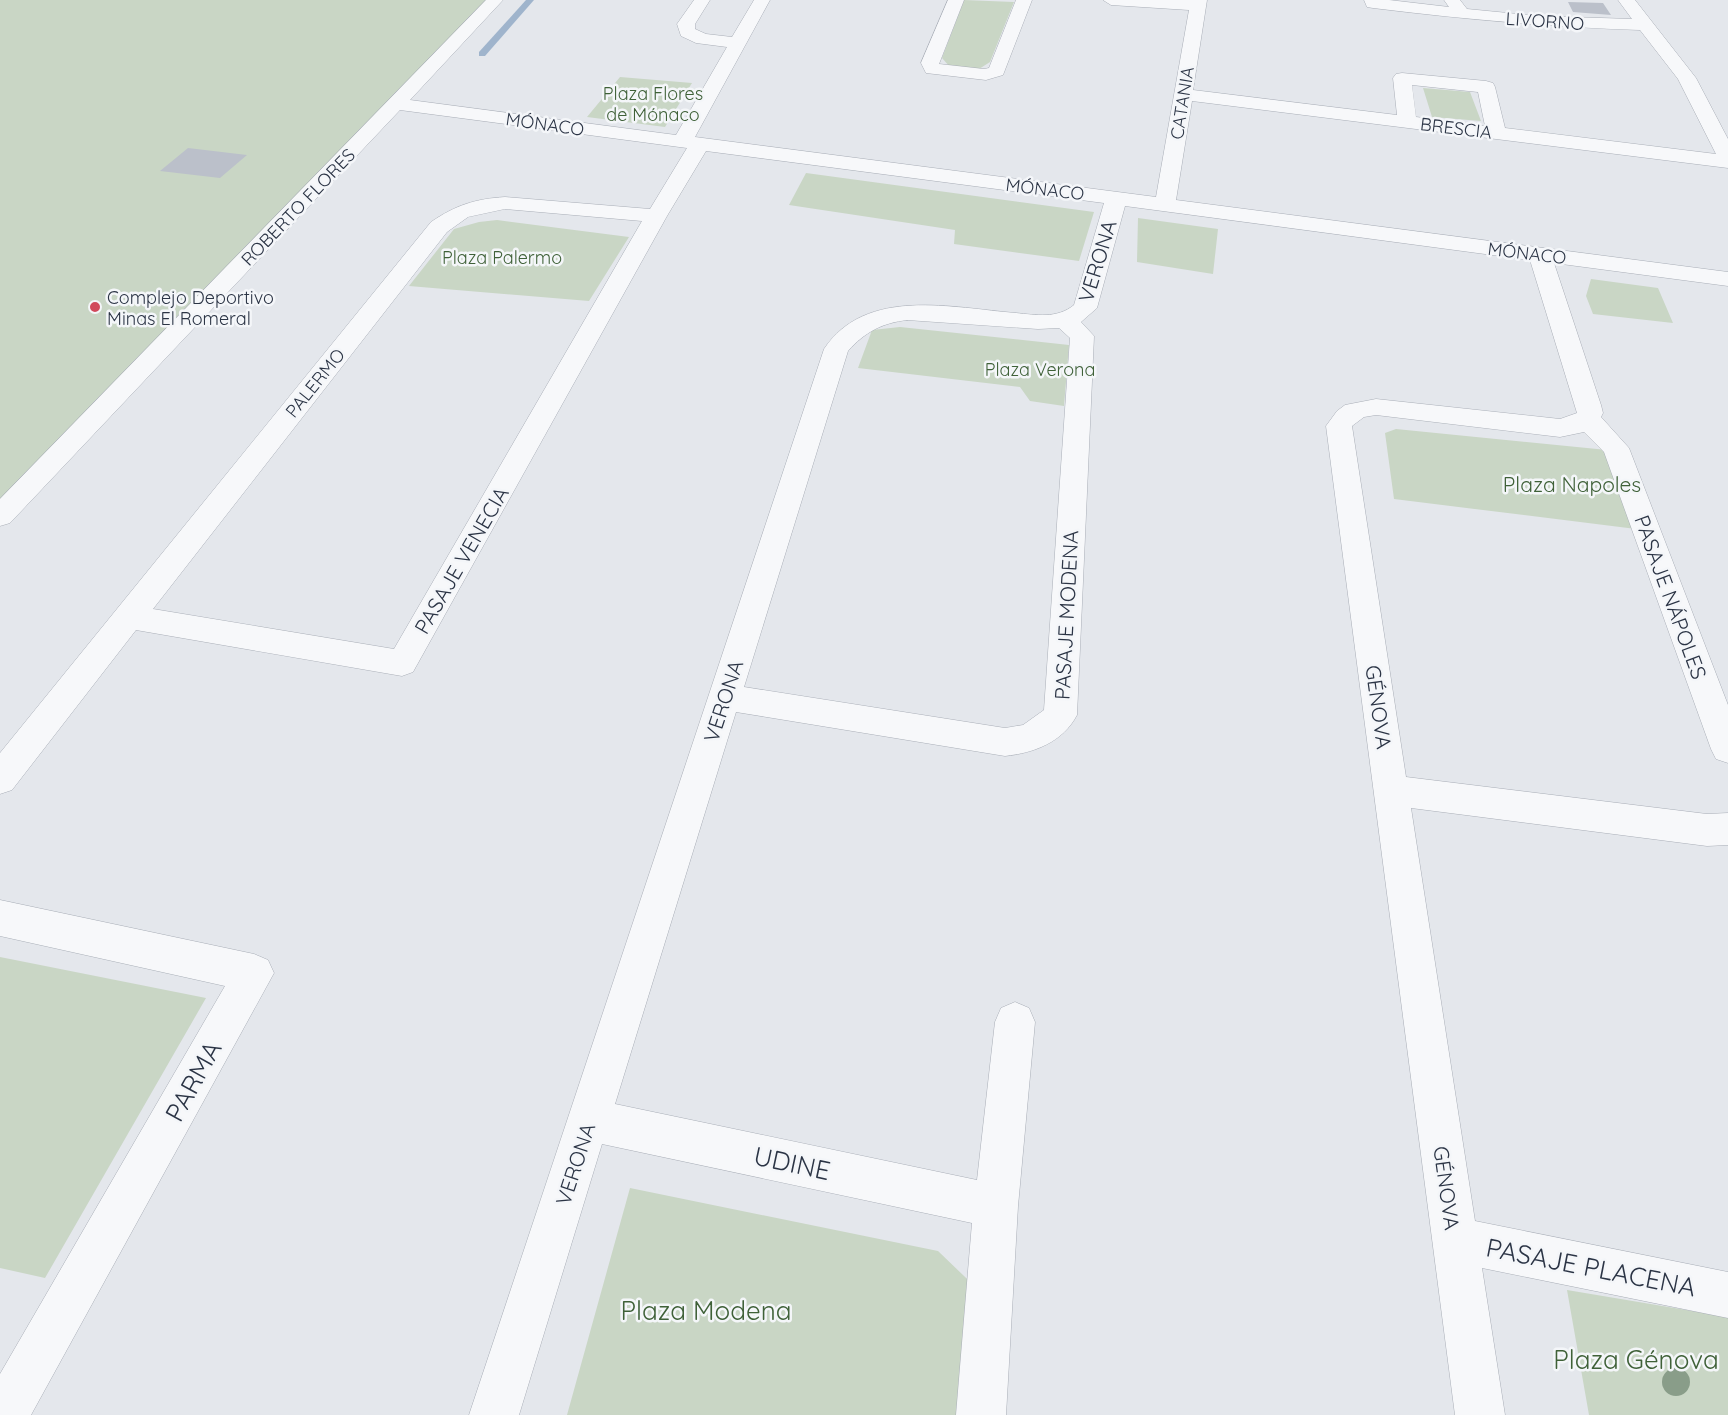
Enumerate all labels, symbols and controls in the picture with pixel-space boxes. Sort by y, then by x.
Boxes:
street label: LIVORNO [1505,7,1585,35]
street label: CATANIA [1165,65,1199,141]
park label: Plaza Flores de Mónaco [603,82,703,126]
street label: MÓNACO [504,107,586,141]
street label: BRESCIA [1419,112,1493,144]
street label: ROBERTO FLORES [236,143,360,271]
street label: MÓNACO [1004,173,1086,205]
street label: VERONA [1072,217,1122,305]
street label: MÓNACO [1486,237,1568,269]
park label: Plaza Palermo [442,246,562,269]
place label: Complejo Deportivo Minas El Romeral [107,286,274,330]
marker: Complejo Deportivo Minas El Romeral [88,300,102,314]
street label: PALERMO [280,344,350,422]
park label: Plaza Verona [985,358,1095,381]
park label: Plaza Napoles [1503,471,1641,497]
street label: PASAJE VENECIA [408,482,514,638]
street label: PASAJE NÁPOLES [1629,511,1713,683]
street label: PASAJE MODENA [1049,530,1083,700]
street label: VERONA [698,657,748,745]
street label: GÉNOVA [1360,663,1398,751]
street label: PARMA [157,1035,229,1127]
street label: VERONA [550,1120,600,1208]
street label: UDINE [751,1139,833,1187]
street label: GÉNOVA [1428,1144,1466,1232]
street label: PASAJE PLACENA [1483,1230,1699,1304]
park label: Plaza Modena [621,1294,791,1327]
park label: Plaza Génova [1553,1343,1719,1376]

